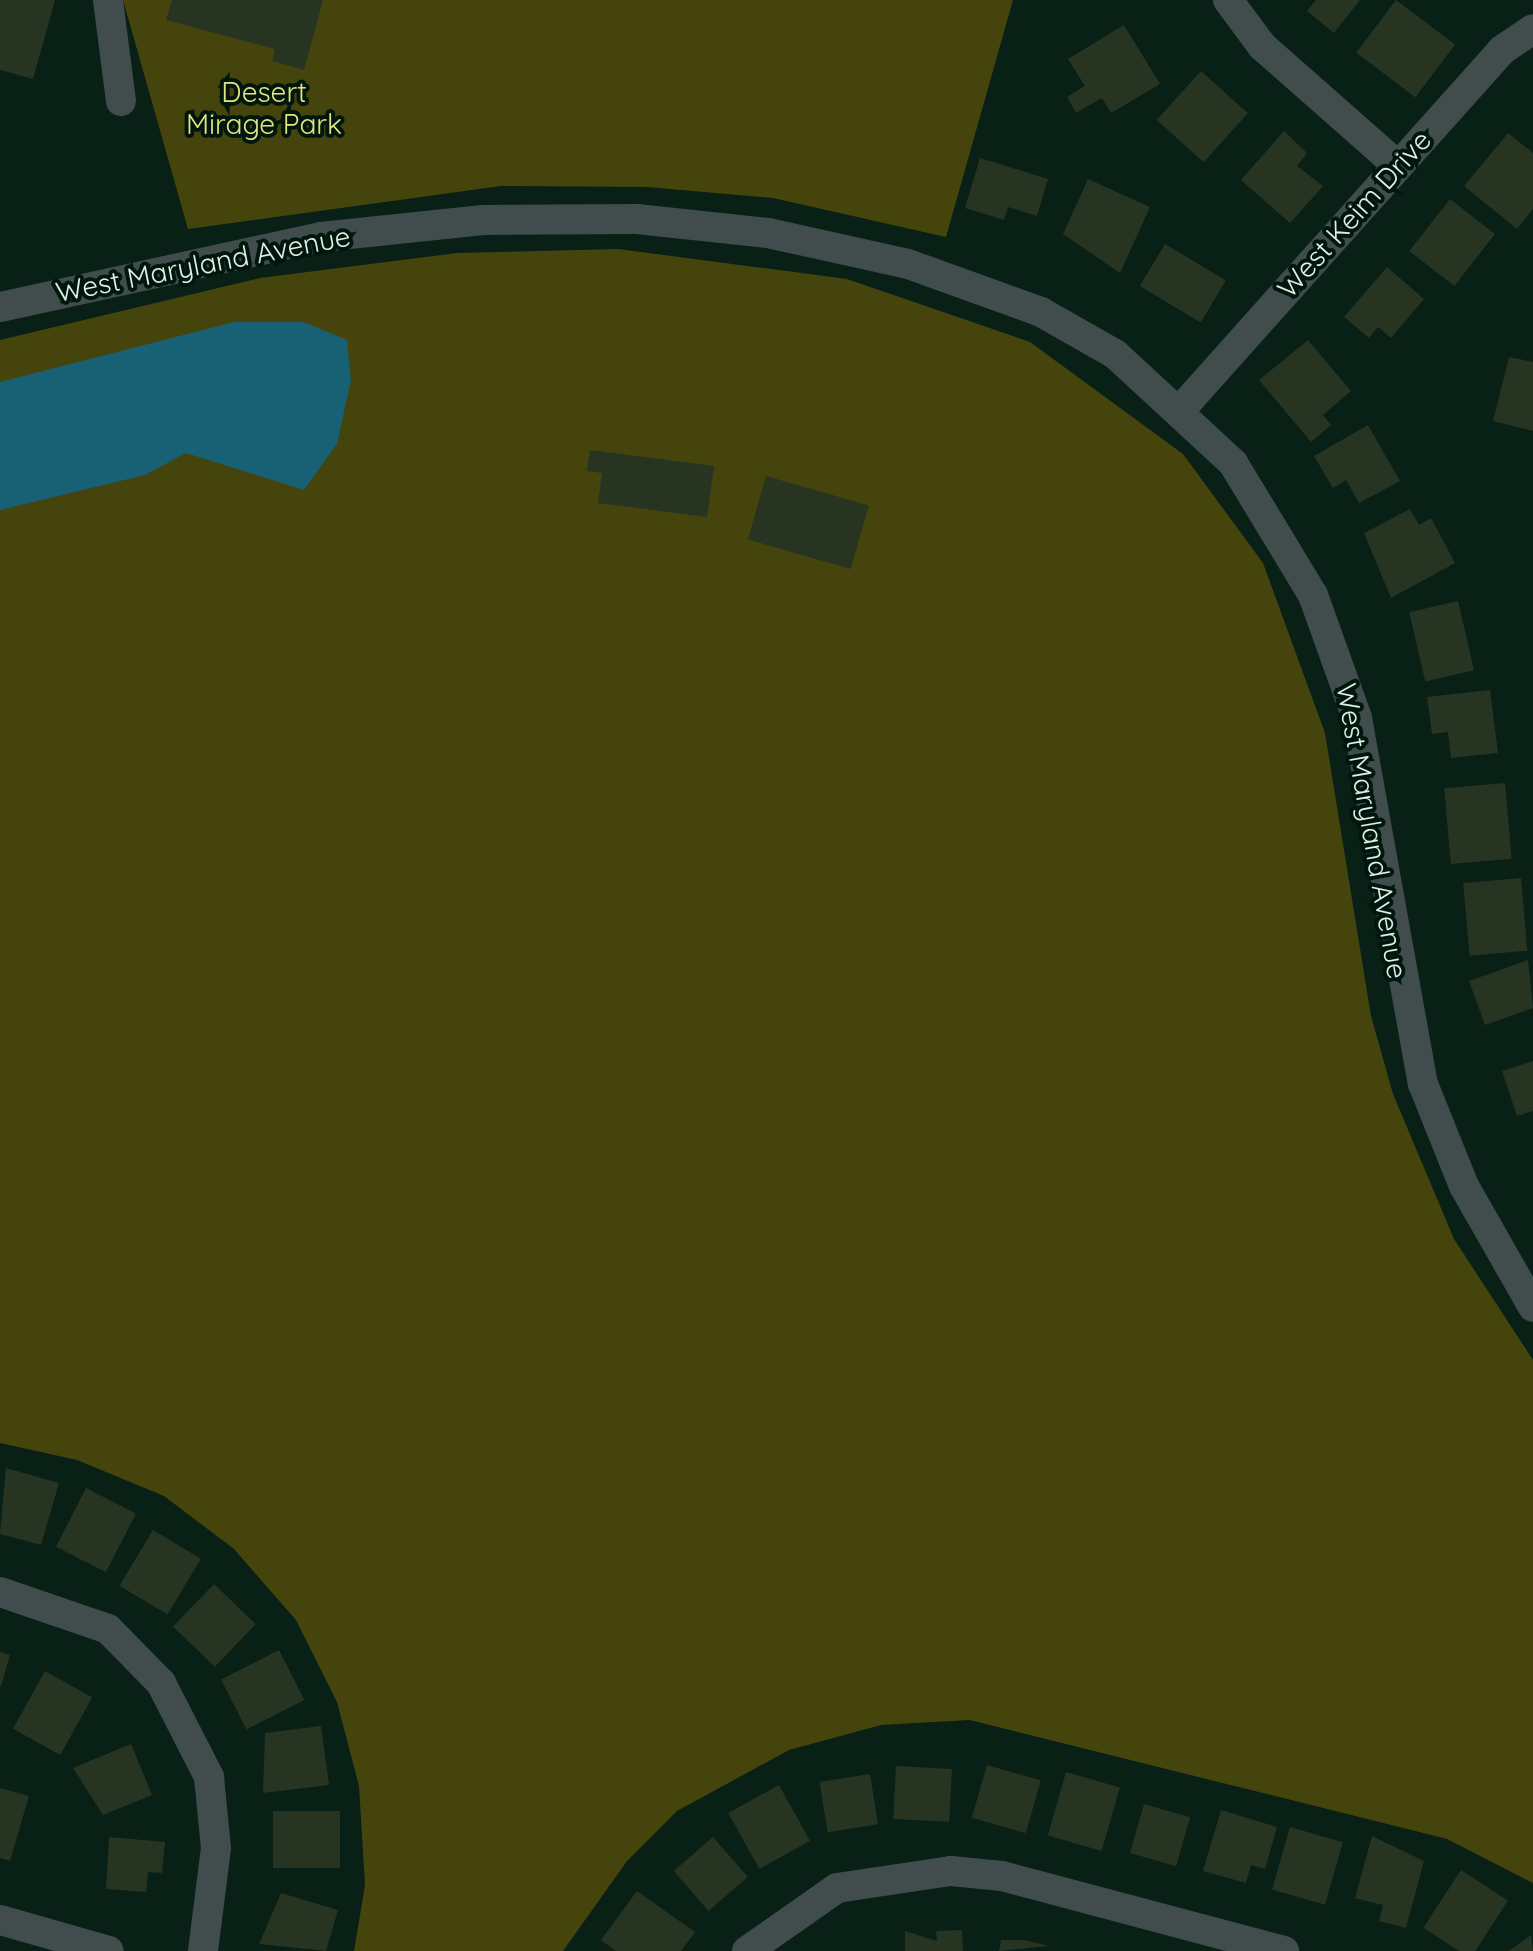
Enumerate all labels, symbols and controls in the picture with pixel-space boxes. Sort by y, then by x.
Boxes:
park label: Desert Mirage Park [186,75,342,141]
street label: West Keim Drive [1270,123,1438,305]
street label: West Maryland Avenue [53,219,353,309]
street label: West Maryland Avenue [1329,681,1415,981]

